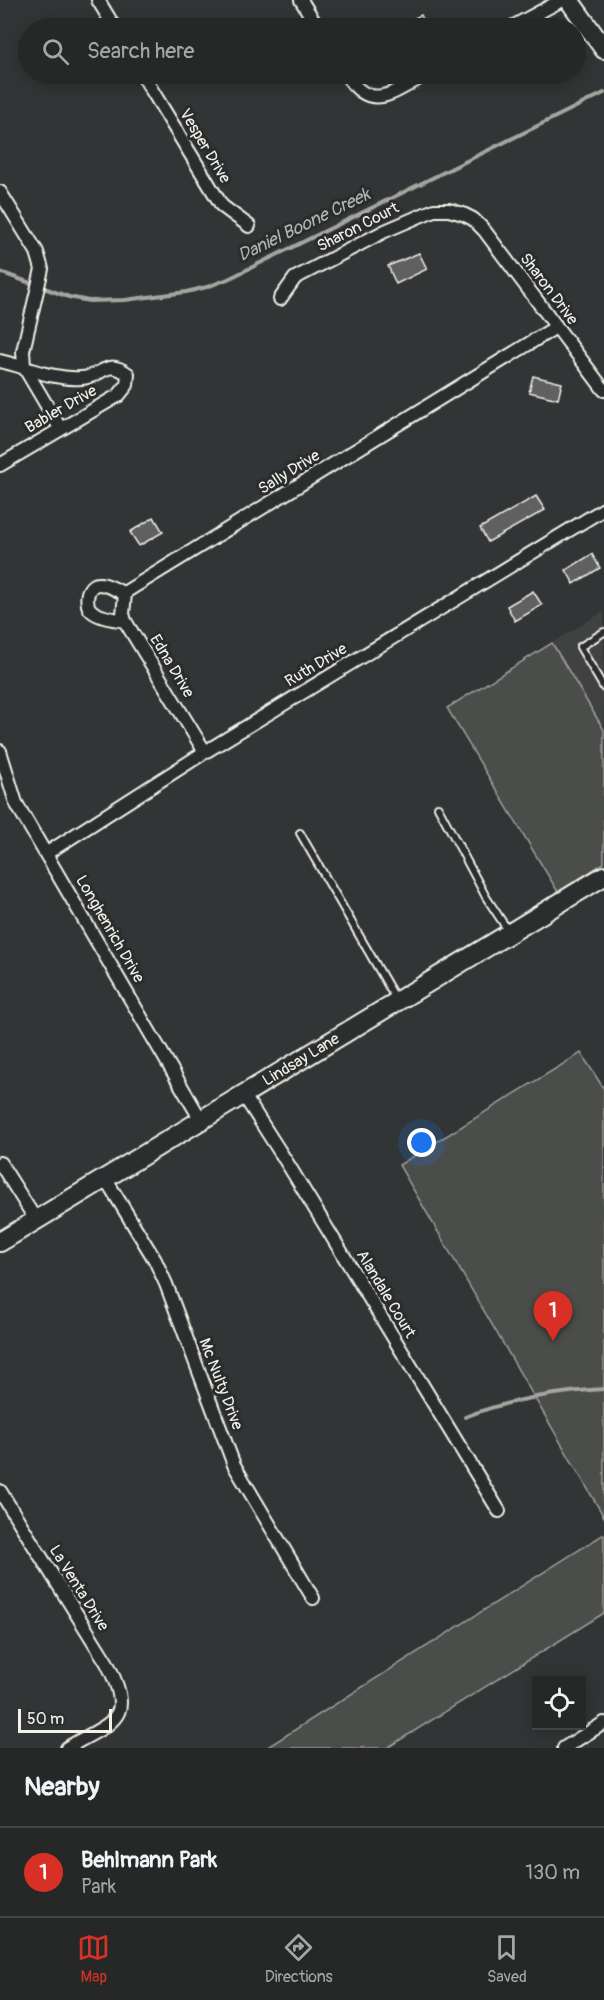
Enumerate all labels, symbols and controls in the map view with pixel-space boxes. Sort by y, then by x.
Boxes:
search box [18,18,586,84]
icon: search [39,35,72,68]
text: Search here [87,37,194,65]
street label: Vesper Drive [175,105,235,187]
water label: Daniel Boone Creek [234,182,375,267]
street label: Sharon Court [314,198,403,256]
street label: Sharon Drive [515,249,583,329]
street label: Babler Drive [22,380,100,438]
street label: Sally Drive [255,445,324,499]
street label: Edna Drive [145,631,199,701]
street label: Ruth Drive [281,639,351,691]
street label: Longhenrich Drive [71,872,149,986]
street label: Lindsay Lane [259,1029,343,1091]
your location [407,1128,436,1157]
street label: Alandale Court [352,1246,420,1342]
pin: 1 [534,1292,572,1341]
street label: Mc Nulty Drive [194,1335,248,1433]
street label: La Venta Drive [45,1541,113,1635]
map controls [532,1676,586,1730]
button: locate [532,1676,586,1730]
scale bar [18,1706,112,1734]
text: 50 m [27,1709,64,1729]
text: Nearby [24,1771,100,1803]
text: Behlmann Park [81,1846,217,1874]
text: 1 [40,1860,47,1885]
text: 130 m [525,1860,580,1885]
text: Park [81,1874,116,1899]
tab: Map [77,1931,110,1987]
tab: Directions [265,1931,333,1987]
tab: Saved [487,1931,527,1987]

